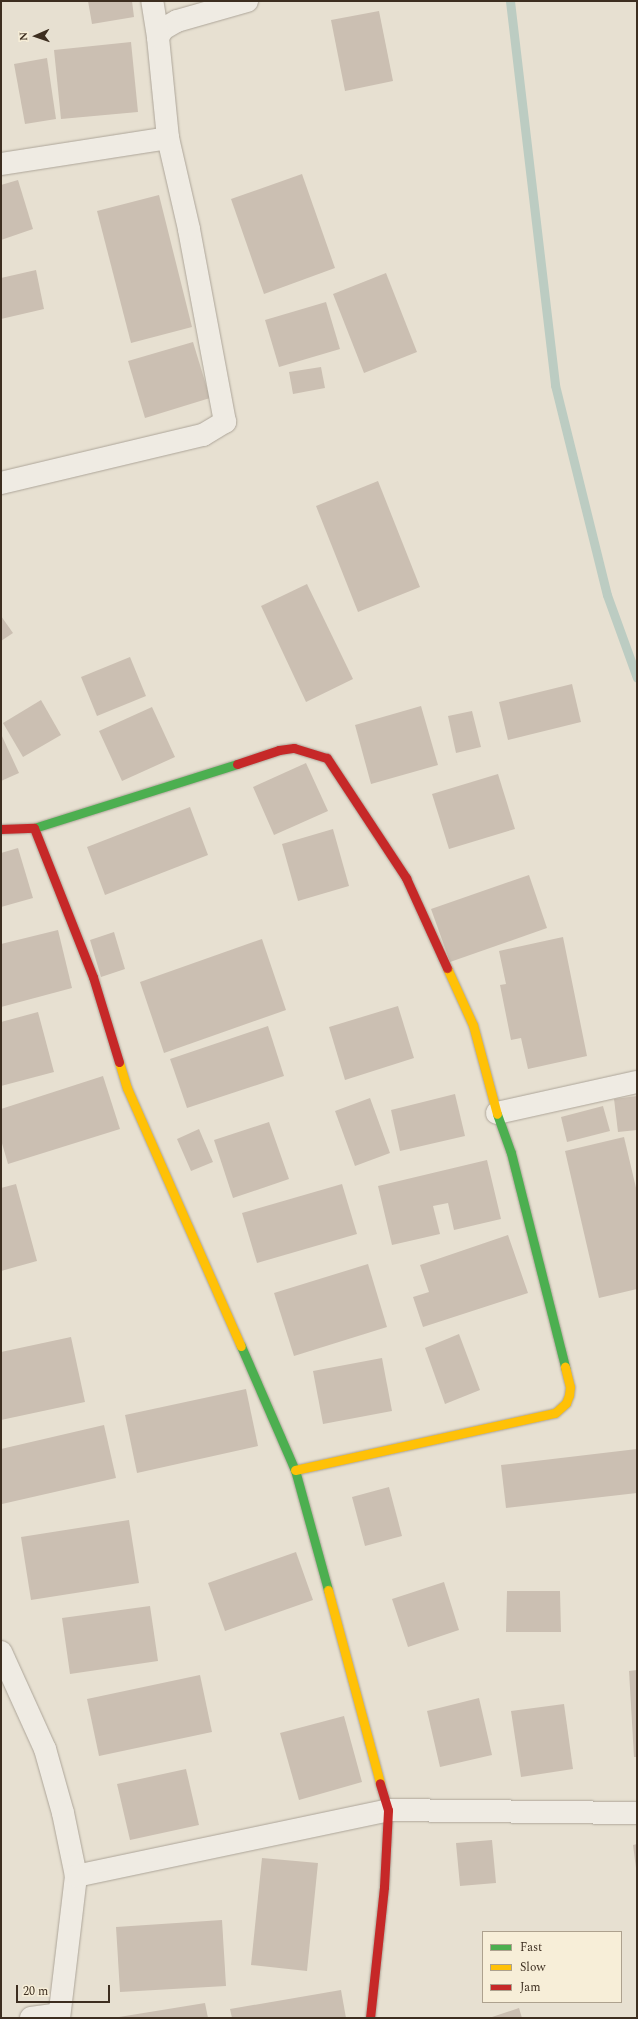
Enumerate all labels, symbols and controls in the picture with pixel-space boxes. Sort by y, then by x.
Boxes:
north arrow [16,16,56,56]
text: N [15,32,32,41]
legend [482,1931,622,2003]
text: Fast [520,1938,542,1957]
text: Slow [520,1958,545,1977]
scale bar [18,1977,112,2003]
text: Jam [520,1978,541,1997]
text: 20 m [23,1982,48,2001]

